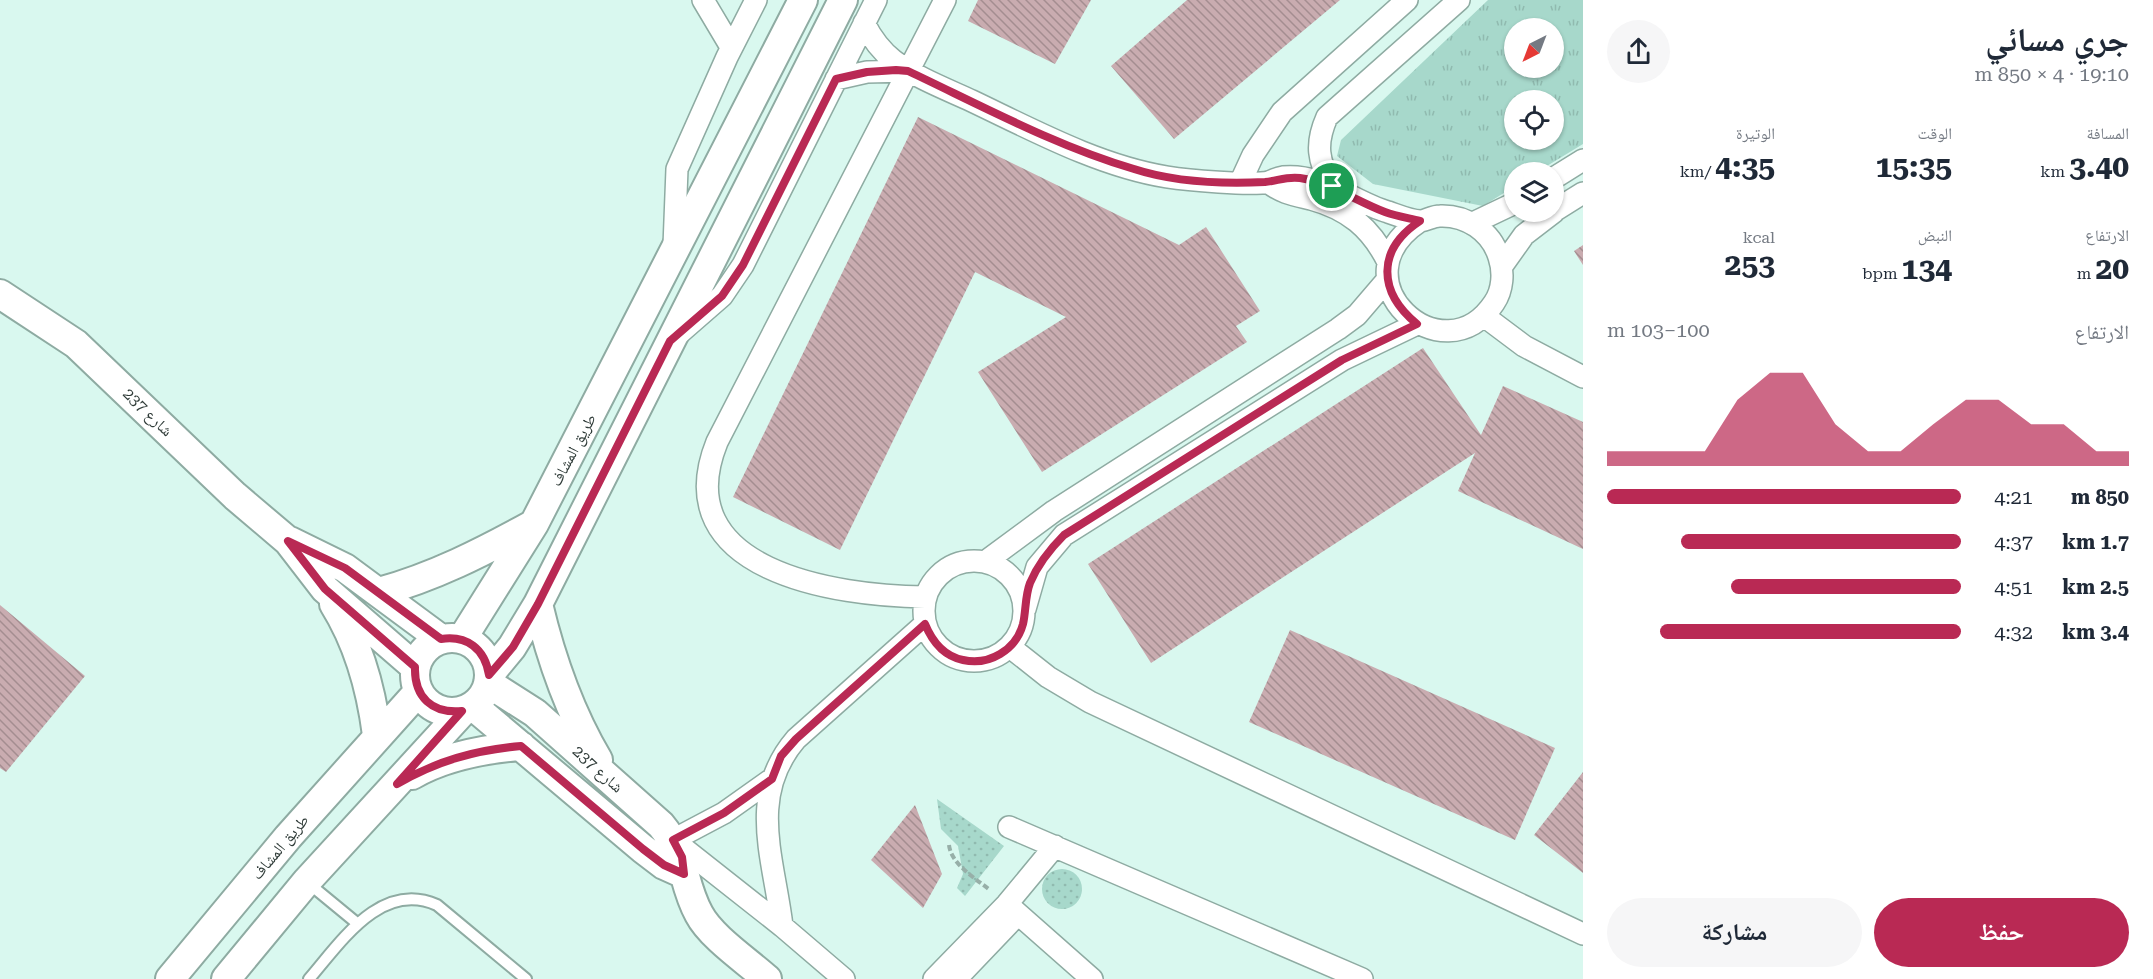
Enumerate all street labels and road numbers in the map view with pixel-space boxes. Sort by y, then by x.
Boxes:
street label: شارع 237 [119,384,177,441]
street label: طريق المشاف [546,411,601,490]
street label: شارع 237 [568,741,627,797]
street label: طريق المشاف [247,811,313,884]

